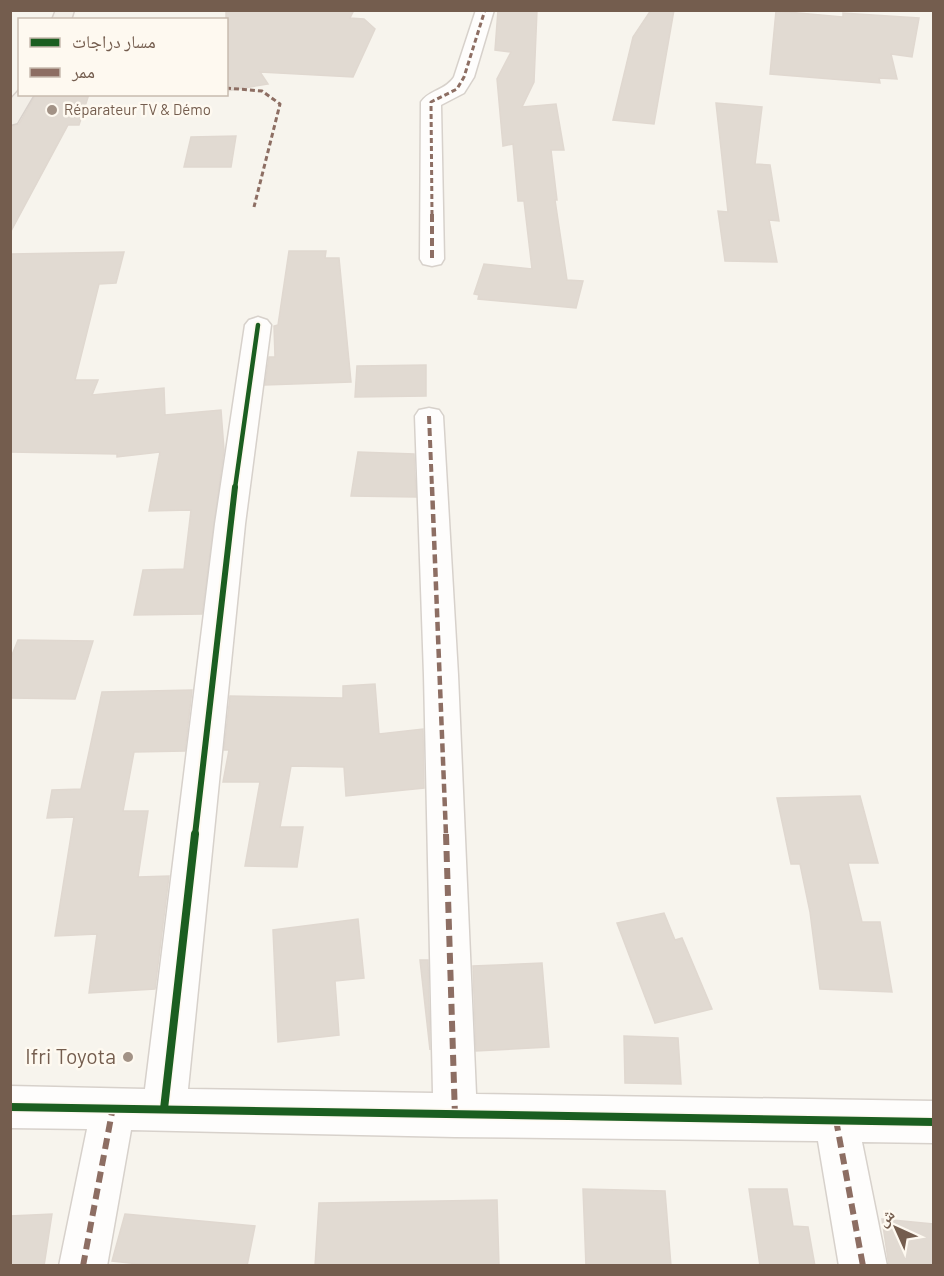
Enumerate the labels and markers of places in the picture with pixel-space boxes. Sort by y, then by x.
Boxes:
place label: Réparateur TV & Démo [64,100,211,118]
marker: Réparateur TV & Démo [45,103,59,117]
place label: Ifri Toyota [25,1043,116,1068]
marker: Ifri Toyota [121,1050,135,1064]

